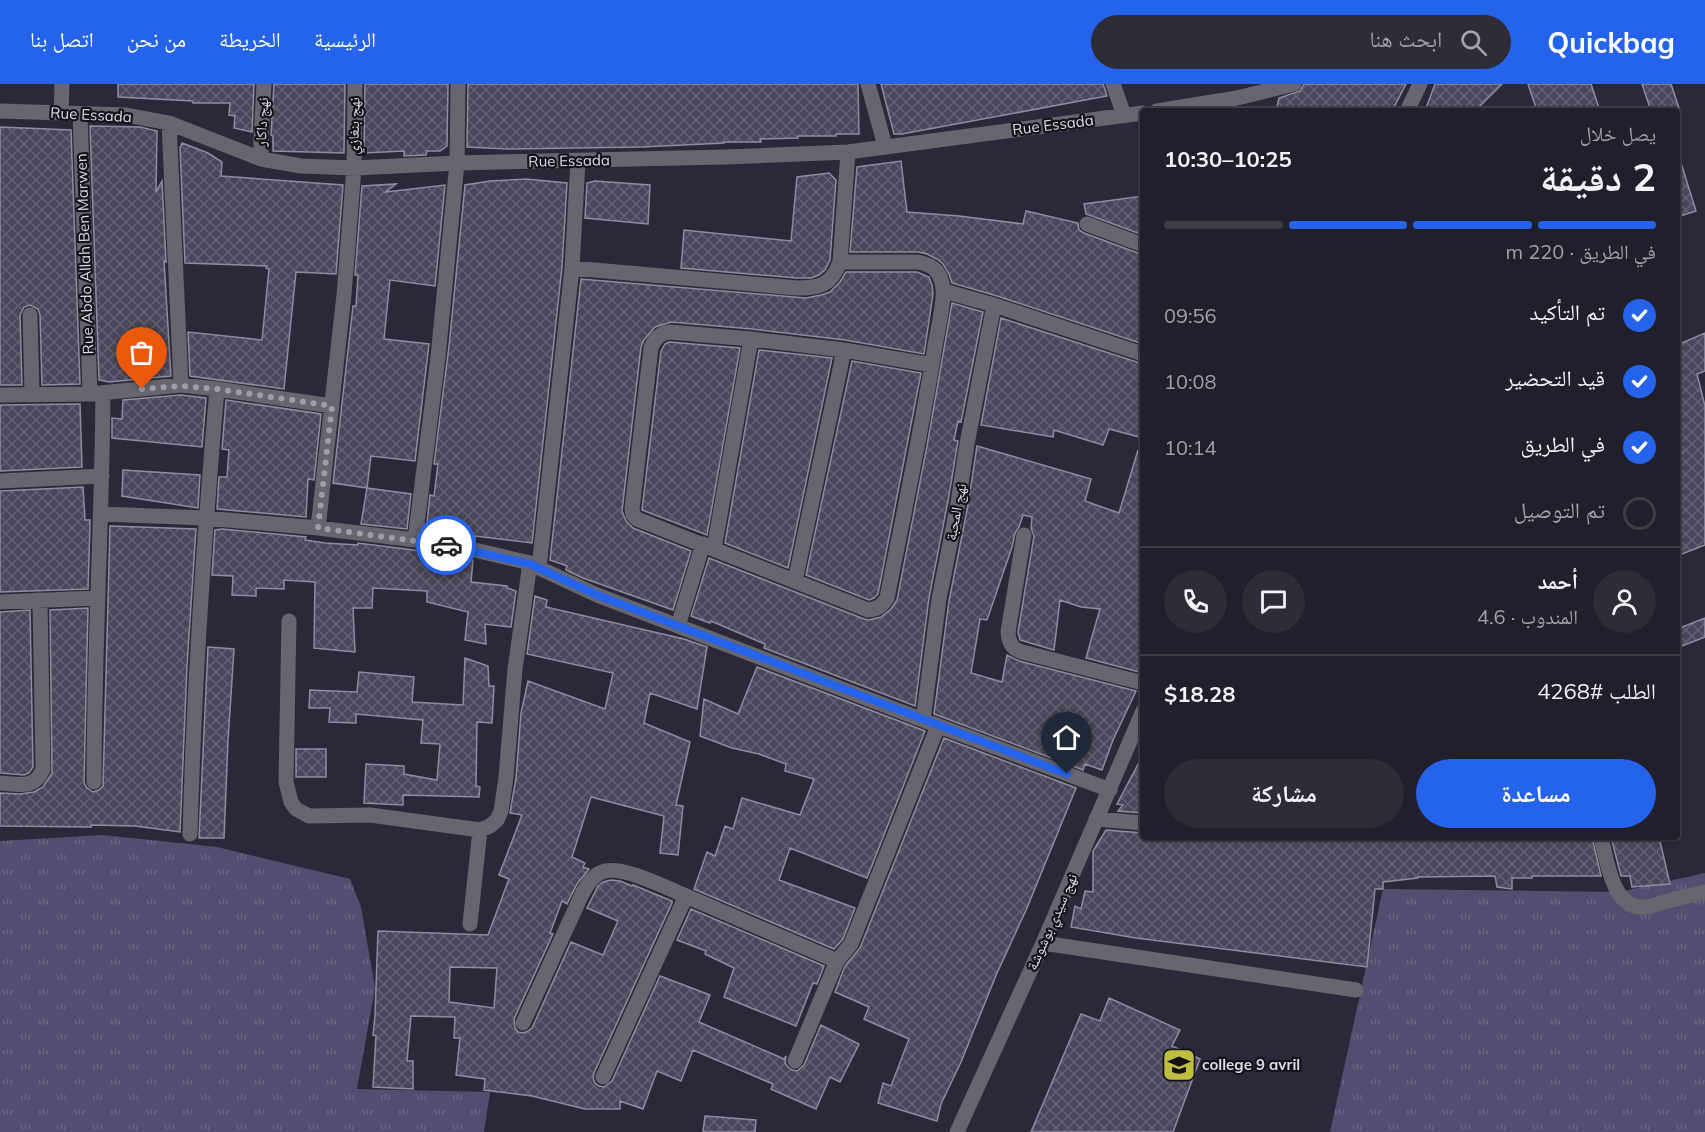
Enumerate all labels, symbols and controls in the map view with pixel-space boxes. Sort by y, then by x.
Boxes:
search box [1091,15,1511,69]
text: ابحث هنا [1369,25,1442,53]
text: Quickbag [1547,25,1675,60]
text: اتصل بنا [30,26,94,52]
text: من نحن [127,26,186,52]
text: الخريطة [219,26,281,52]
text: الرئيسية [314,26,376,52]
icon: search [1457,26,1490,59]
street label: نهج داكار [251,97,273,148]
street label: نهج بنغازي [344,97,366,155]
street label: Rue Essada [50,103,132,126]
street label: Rue Essada [1011,110,1095,139]
text: يصل خلال [1580,121,1656,146]
text: 10:25–10:30 [1164,145,1292,173]
street label: Rue Essada [528,150,610,171]
text: 2 دقيقة [1540,152,1656,201]
street label: Rue Abdo Allah Ben Marwen [71,153,98,355]
text: في الطريق · 220 m [1505,239,1656,264]
text: تم التأكيد [1529,298,1605,326]
icon: check [1623,299,1656,332]
text: 09:56 [1164,303,1217,328]
pin [116,327,167,389]
icon: bag [125,336,158,369]
text: قيد التحضير [1505,364,1605,392]
icon: check [1623,365,1656,398]
text: 10:08 [1164,369,1217,394]
text: في الطريق [1521,430,1605,458]
icon: check [1623,431,1656,464]
text: 10:14 [1164,435,1217,460]
street label: نهج المحبة [941,482,971,542]
text: تم التوصيل [1514,496,1605,524]
courier [416,515,476,575]
icon: car [430,529,463,562]
text: أحمد [1538,567,1578,595]
button: phone [1164,570,1227,633]
button: chat [1242,570,1305,633]
button: person [1593,570,1656,633]
text: المندوب · 4.6 [1477,604,1578,629]
text: الطلب #4268 [1537,677,1656,705]
text: $18.28 [1164,680,1235,708]
pin [1041,712,1092,774]
icon: home [1050,721,1083,754]
button: مشاركة [1164,759,1404,828]
button: مساعدة [1416,759,1656,828]
street label: نهج سيدي بوشوشة [1022,870,1084,974]
school or university icon: college 9 avril [1161,1047,1197,1083]
place label: college 9 avril [1202,1055,1300,1074]

